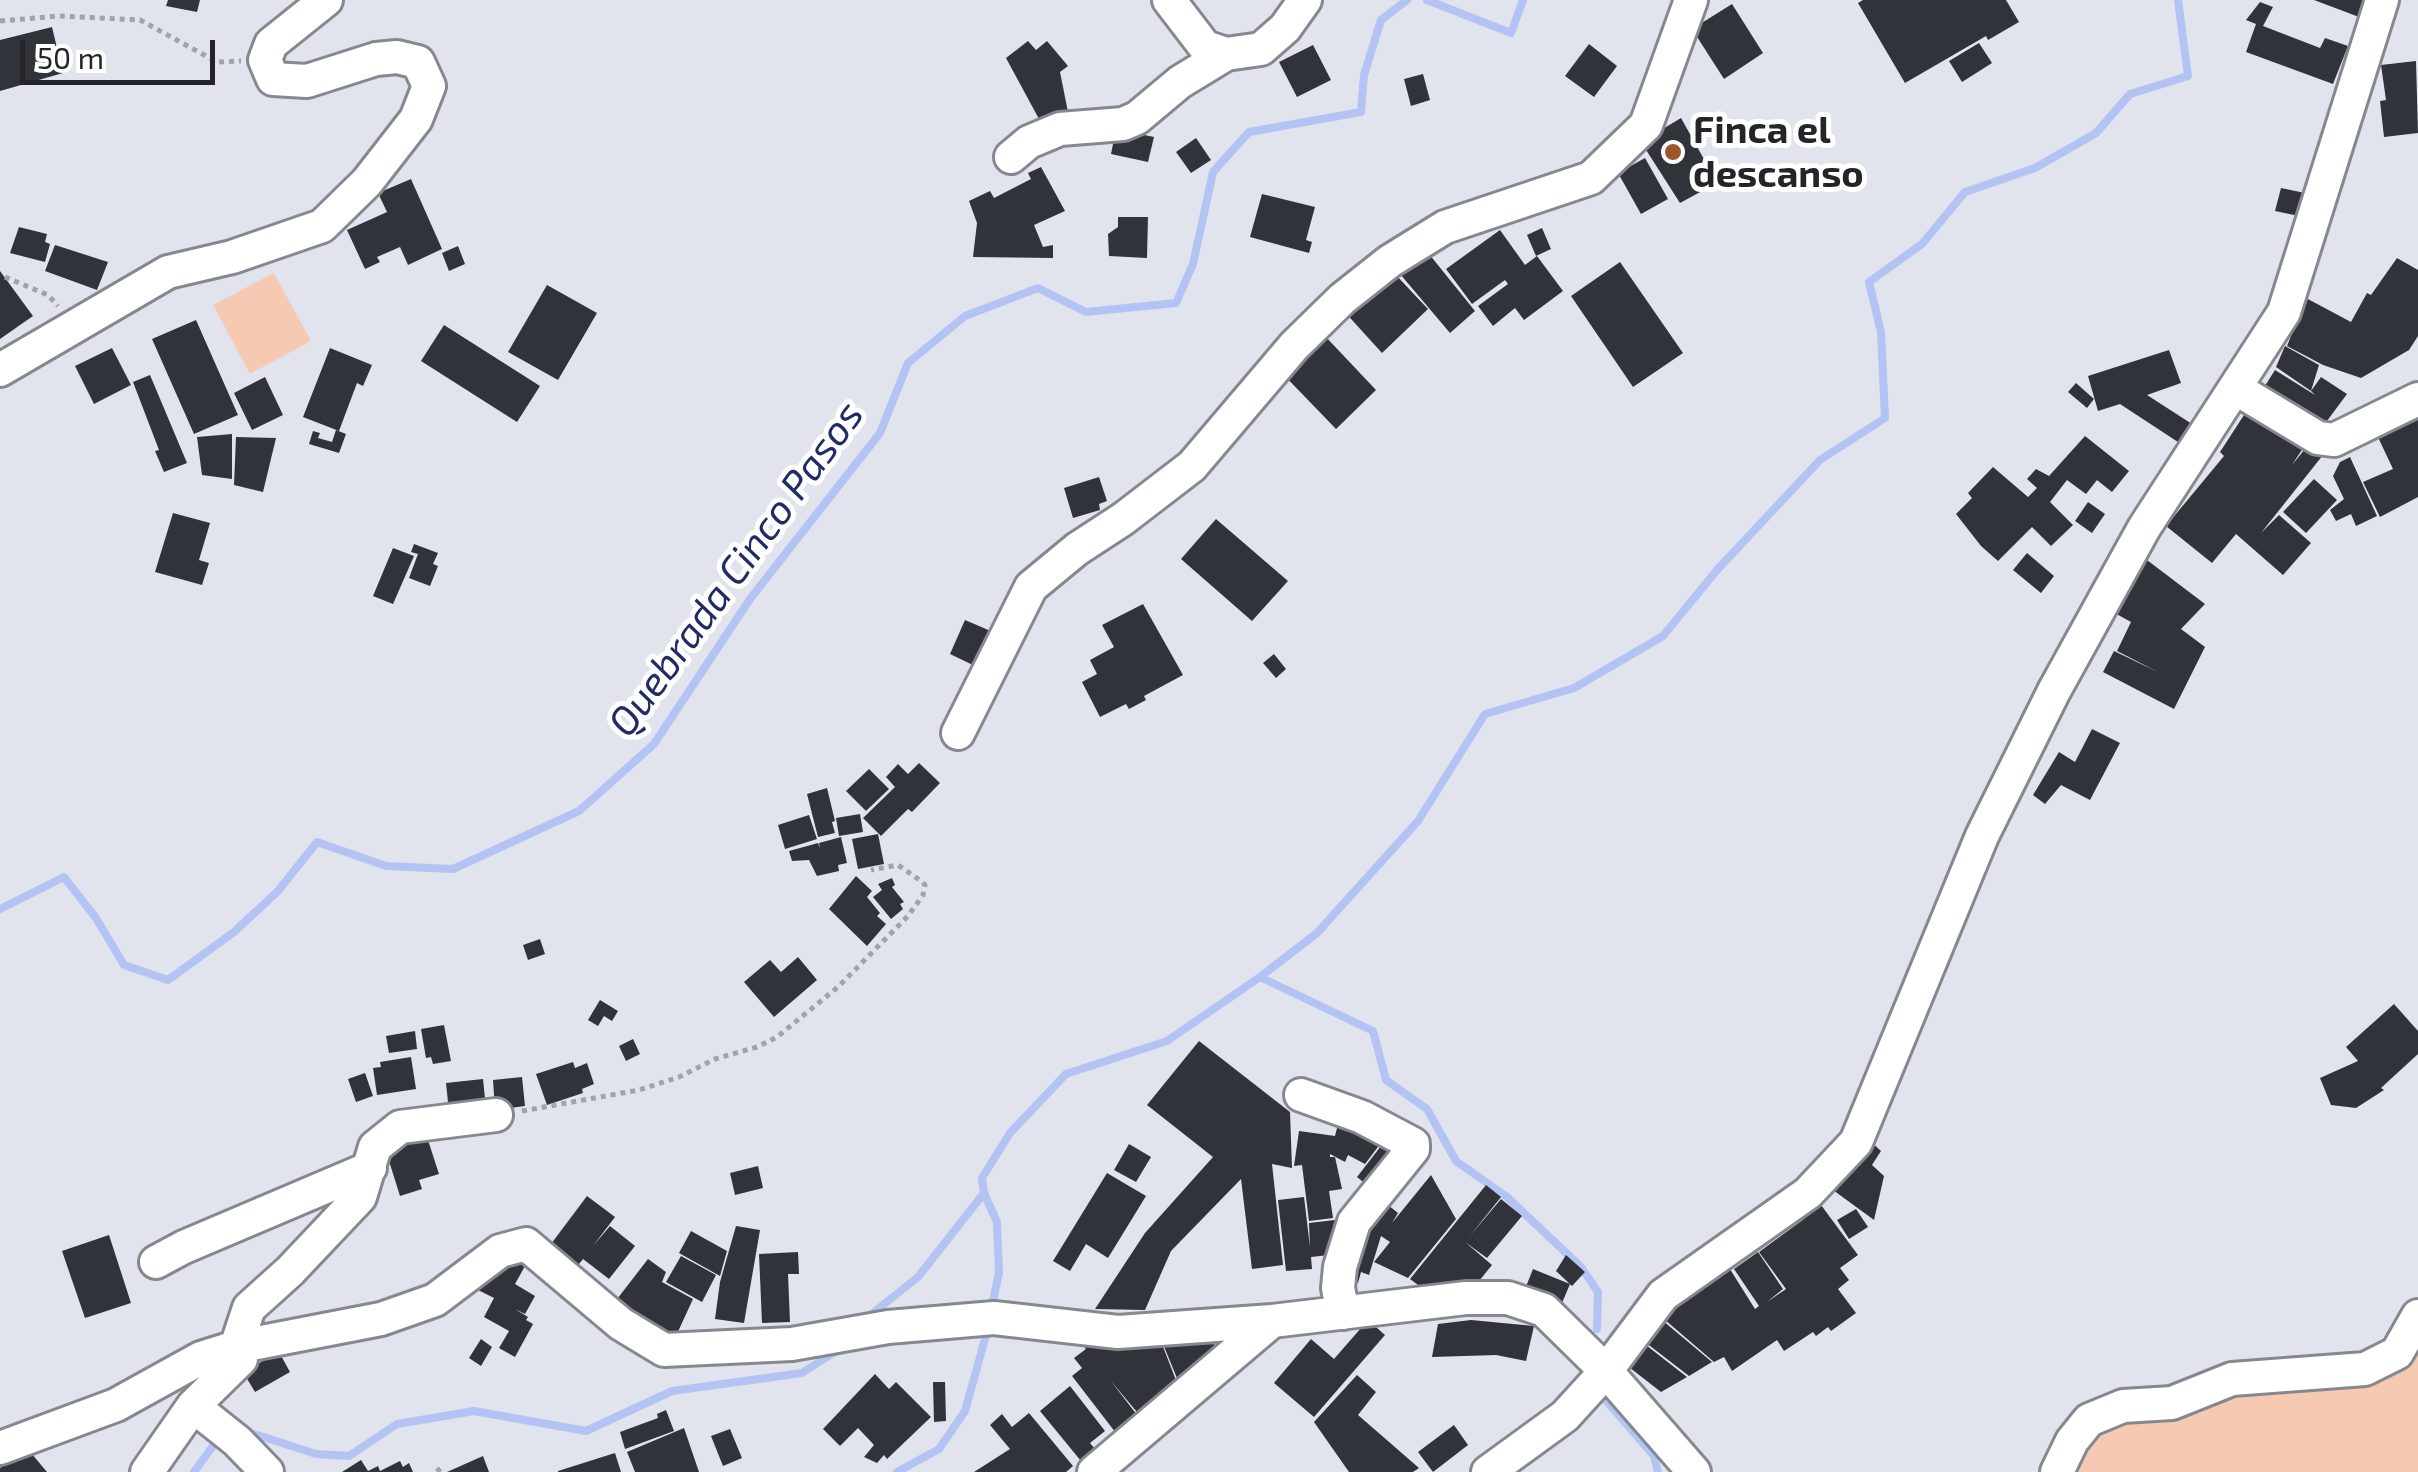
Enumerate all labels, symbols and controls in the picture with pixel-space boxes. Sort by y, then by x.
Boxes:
scale bar [25,20,220,82]
text: 50 m [37,39,104,75]
place label: Finca el descanso [1693,107,1864,196]
marker: Finca el descanso [1662,141,1684,163]
water label: Quebrada Cinco Pasos [598,392,874,746]

